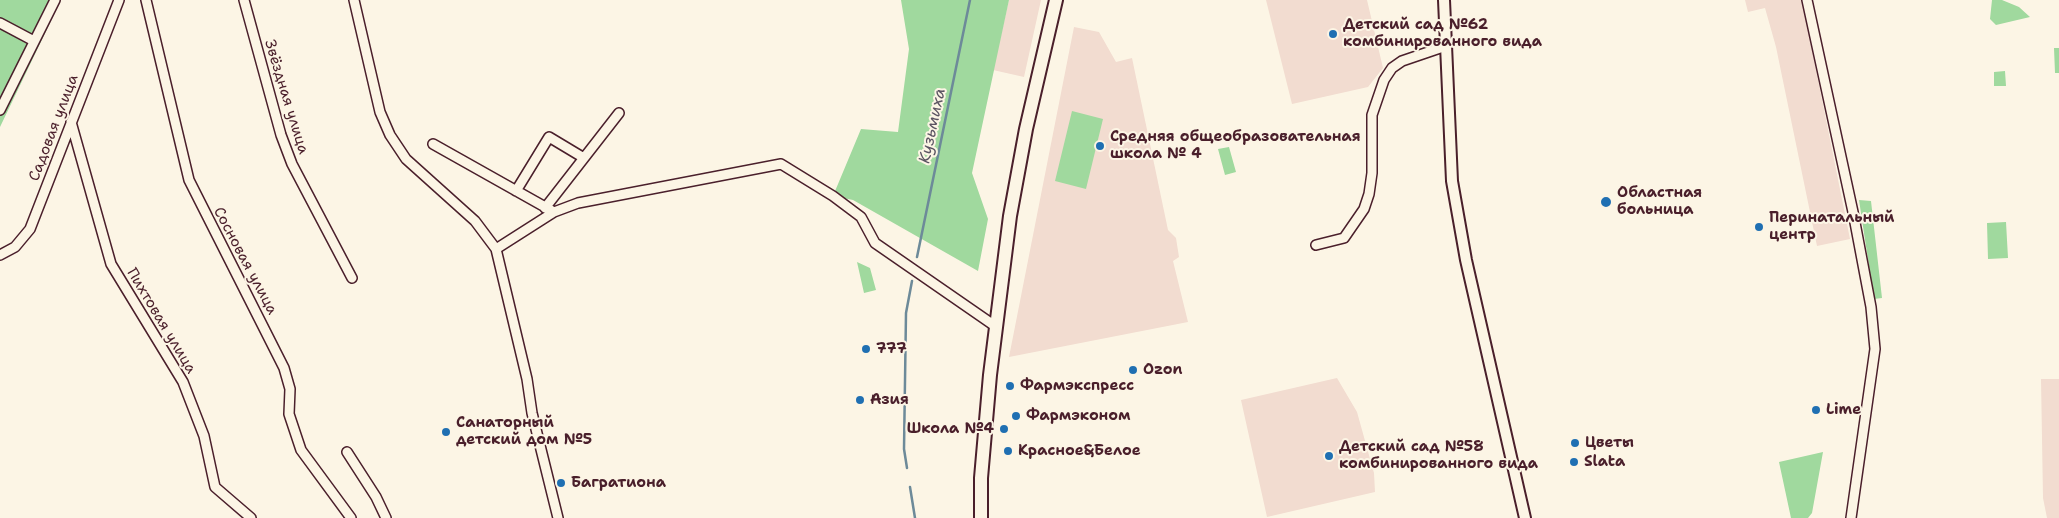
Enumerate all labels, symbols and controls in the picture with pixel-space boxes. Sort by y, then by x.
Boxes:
place label: Детский сад №62 комбинированного вида [1343,16,1542,51]
marker: Детский сад №62 комбинированного вида [1327,28,1339,40]
street label: Звёздная улица [260,38,312,156]
street label: Садовая улица [25,72,83,184]
water label: Кузьмиха [916,87,950,165]
place label: Средняя общеобразовательная школа № 4 [1110,128,1361,163]
marker: Средняя общеобразовательная школа № 4 [1094,140,1106,152]
place label: Областная больница [1617,184,1702,219]
marker: Областная больница [1599,195,1613,209]
street label: Сосновая улица [209,204,281,318]
place label: Перинатальный центр [1769,209,1894,244]
marker: Перинатальный центр [1753,221,1765,233]
street label: Пихтовая улица [122,265,200,377]
place label: 777 [876,340,907,358]
marker: 777 [860,343,872,355]
place label: Ozon [1143,361,1183,379]
marker: Ozon [1127,364,1139,376]
place label: Фармэкспресс [1020,377,1134,395]
marker: Фармэкспресс [1004,380,1016,392]
place label: Азия [870,391,909,409]
marker: Азия [854,394,866,406]
place label: Lime [1826,401,1861,419]
marker: Lime [1810,404,1822,416]
place label: Фармэконом [1026,407,1130,425]
marker: Фармэконом [1010,410,1022,422]
place label: Санаторный детский дом №5 [456,414,592,449]
place label: Школа №4 [907,420,994,438]
marker: Школа №4 [998,423,1010,435]
marker: Санаторный детский дом №5 [440,426,452,438]
place label: Цветы [1585,434,1634,452]
marker: Цветы [1569,437,1581,449]
place label: Детский сад №58 комбинированного вида [1339,438,1538,473]
place label: Красное&Белое [1018,442,1141,460]
marker: Красное&Белое [1002,445,1014,457]
marker: Детский сад №58 комбинированного вида [1323,450,1335,462]
place label: Slata [1584,453,1625,471]
marker: Slata [1568,456,1580,468]
place label: Багратиона [571,474,666,492]
marker: Багратиона [555,477,567,489]

